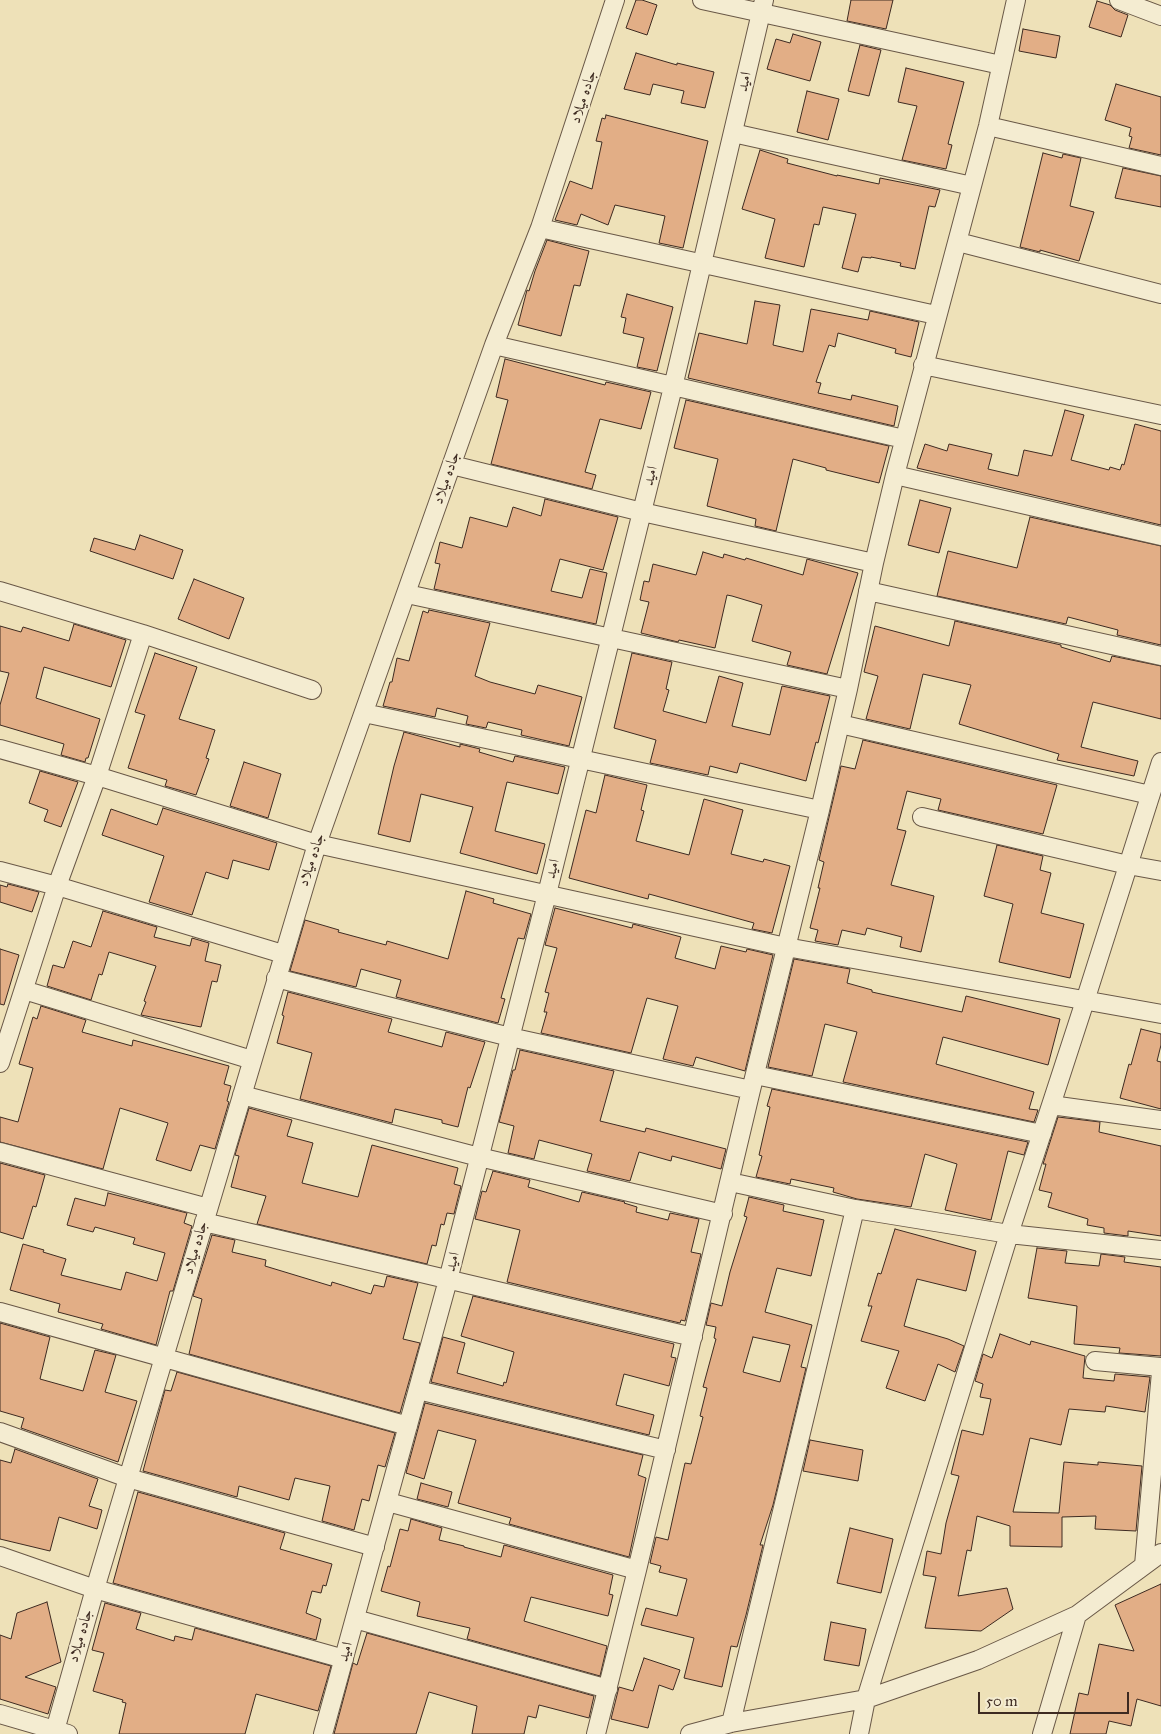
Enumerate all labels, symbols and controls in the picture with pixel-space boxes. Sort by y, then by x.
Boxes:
street label: جاده میلاد [567,68,601,126]
street label: امید [734,70,756,94]
street label: جاده میلاد [430,449,464,507]
street label: امید [640,464,662,488]
street label: جاده میلاد [295,831,329,889]
street label: امید [542,857,564,881]
street label: جاده میلاد [180,1219,212,1277]
street label: امید [442,1250,464,1274]
street label: جاده میلاد [65,1607,97,1665]
street label: امید [335,1640,357,1664]
scale bar [981,1682,1132,1714]
text: 50 m [986,1692,1018,1710]

